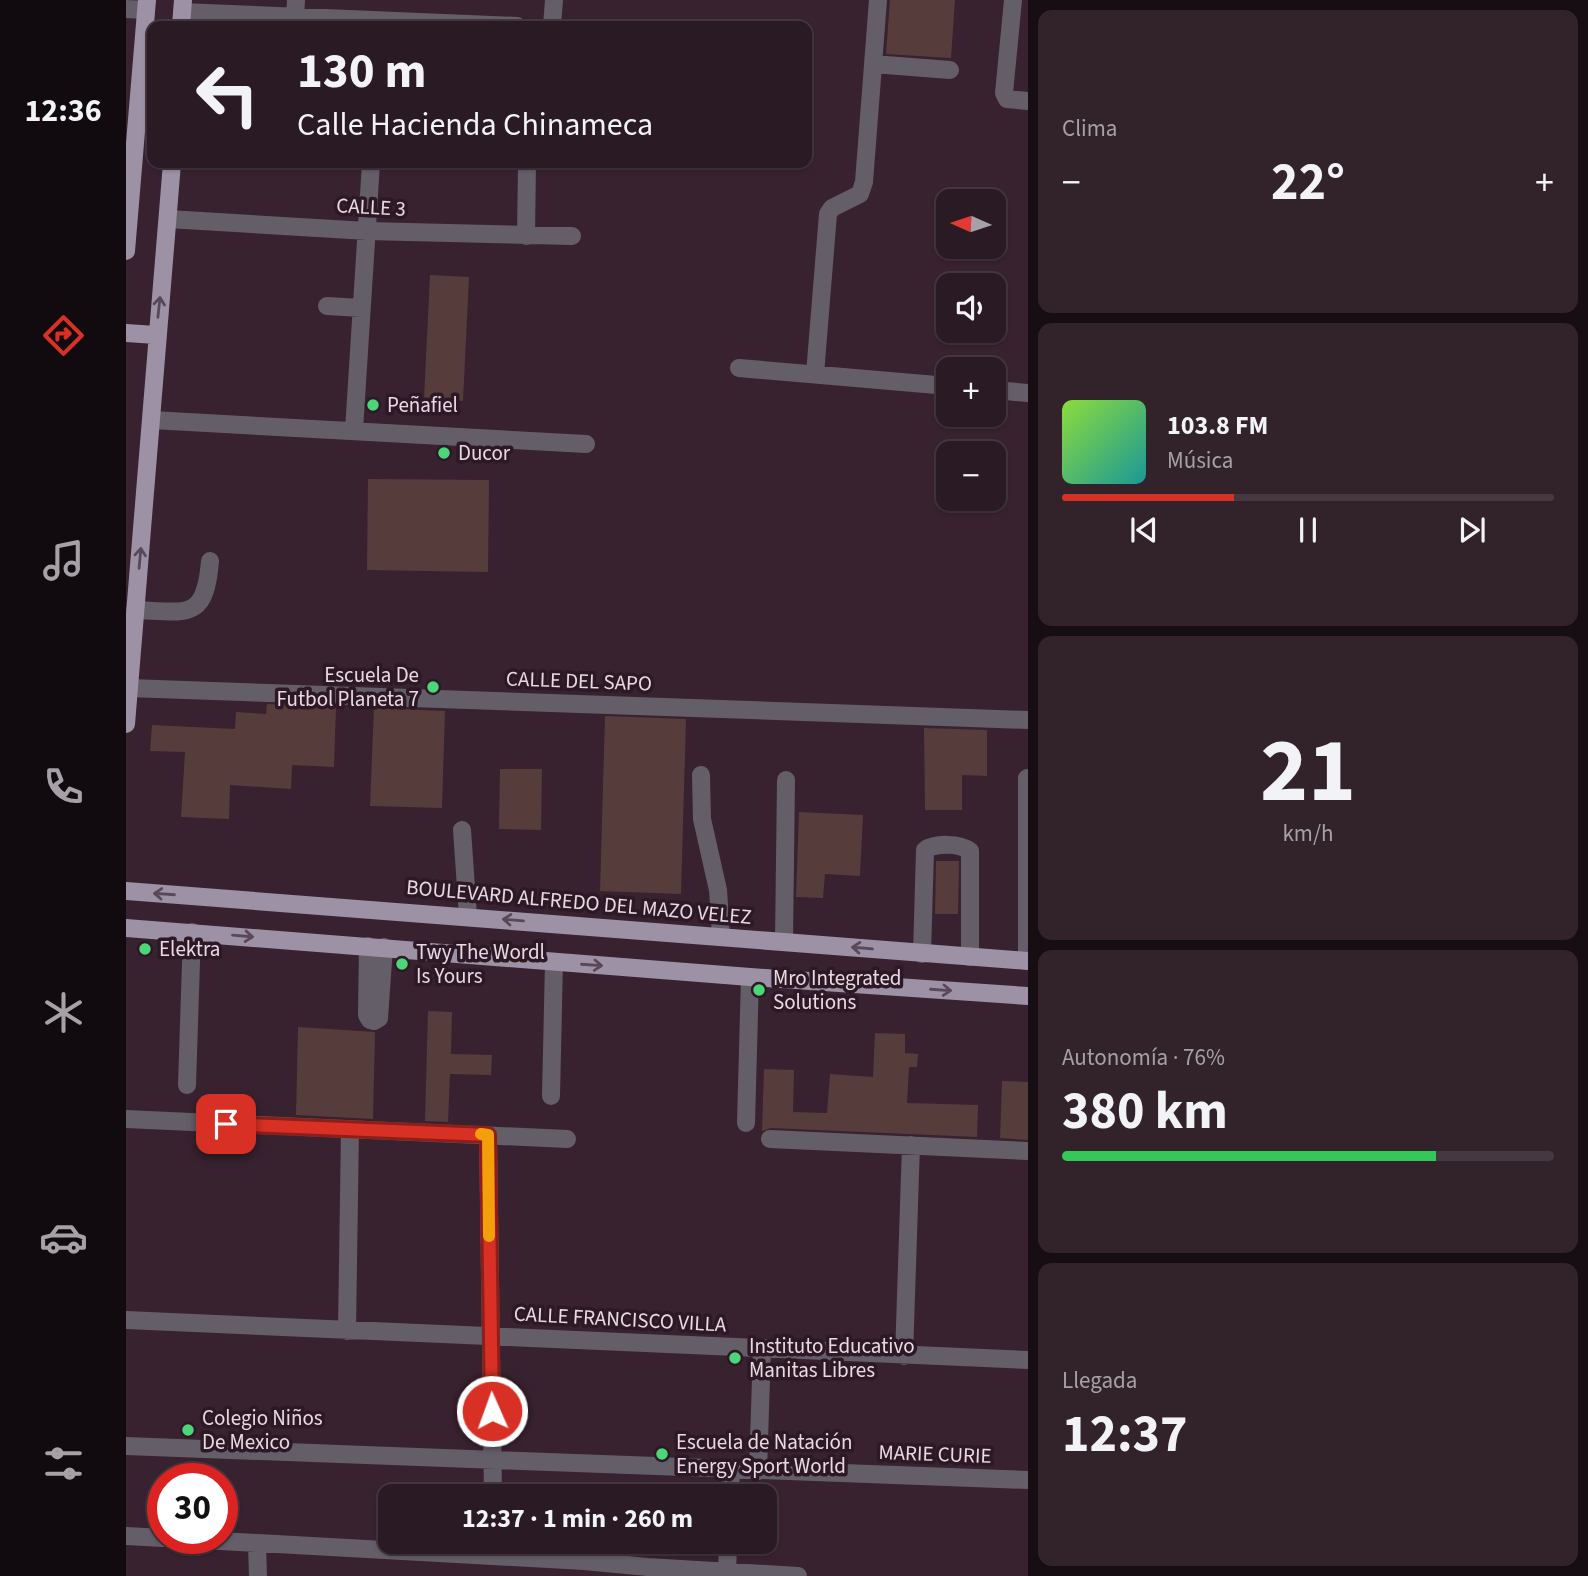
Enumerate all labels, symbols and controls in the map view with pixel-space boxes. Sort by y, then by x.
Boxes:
text: 130 m [297,37,426,107]
icon: left [182,49,273,140]
text: 12:36 [24,88,102,134]
text: Calle Hacienda Chinameca [297,102,653,148]
text: Clima [1062,112,1117,145]
text: 22° [1271,146,1345,220]
text: − [1062,156,1081,210]
text: + [1535,156,1554,210]
north arrow [936,189,1006,259]
map controls [936,189,1006,511]
street label: CALLE 3 [336,190,406,224]
button: sound [936,273,1006,343]
one-way arrow [153,296,166,319]
icon: directions [39,311,88,360]
button: + [936,357,1006,427]
place label: Peñafiel [387,390,458,420]
marker: Peñafiel [365,397,381,413]
text: 103.8 FM [1167,407,1268,444]
place label: Ducor [458,438,511,468]
button: − [936,441,1006,511]
text: Música [1167,444,1233,477]
marker: Ducor [436,445,452,461]
icon: previous [1125,511,1163,549]
icon: pause [1289,511,1327,549]
icon: next [1453,511,1491,549]
icon: music [39,536,88,585]
one-way arrow [134,548,147,570]
place label: Escuela De Futbol Planeta 7 [277,660,419,714]
street label: CALLE DEL SAPO [506,663,652,699]
marker: Escuela De Futbol Planeta 7 [425,679,441,695]
text: 21 [1260,707,1356,836]
icon: phone [39,762,88,811]
text: km/h [1282,817,1334,850]
street label: BOULEVARD ALFREDO DEL MAZO VELEZ [405,872,753,932]
one-way arrow [153,887,176,900]
one-way arrow [503,913,525,926]
one-way arrow [231,930,254,943]
place label: Elektra [159,934,220,964]
place label: Twy The Wordl Is Yours [416,937,545,991]
marker: Elektra [137,941,153,957]
one-way arrow [851,941,874,954]
marker: Twy The Wordl Is Yours [394,956,410,972]
one-way arrow [580,959,603,972]
place label: Mro Integrated Solutions [773,963,902,1017]
marker: Mro Integrated Solutions [751,982,767,998]
one-way arrow [929,984,952,997]
icon: climate [39,988,88,1037]
text: Autonomía · 76% [1062,1041,1225,1074]
text: 380 km [1062,1075,1228,1149]
pin [196,1094,256,1154]
icon: arrive [207,1105,245,1143]
icon: car [39,1213,88,1262]
street label: CALLE FRANCISCO VILLA [513,1298,728,1340]
place label: Instituto Educativo Manitas Libres [749,1331,915,1385]
marker: Instituto Educativo Manitas Libres [727,1350,743,1366]
text: Llegada [1062,1364,1137,1397]
position arrow [455,1374,529,1448]
text: 12:37 [1062,1398,1187,1472]
place label: Colegio Niños De Mexico [202,1403,323,1457]
marker: Colegio Niños De Mexico [180,1422,196,1438]
place label: Escuela de Natación Energy Sport World [676,1427,852,1481]
street label: MARIE CURIE [878,1437,992,1471]
icon: filters [39,1439,88,1488]
marker: Escuela de Natación Energy Sport World [654,1446,670,1462]
speed limit sign: 30 [147,1463,238,1554]
text: 12:37 · 1 min · 260 m [462,1500,693,1537]

